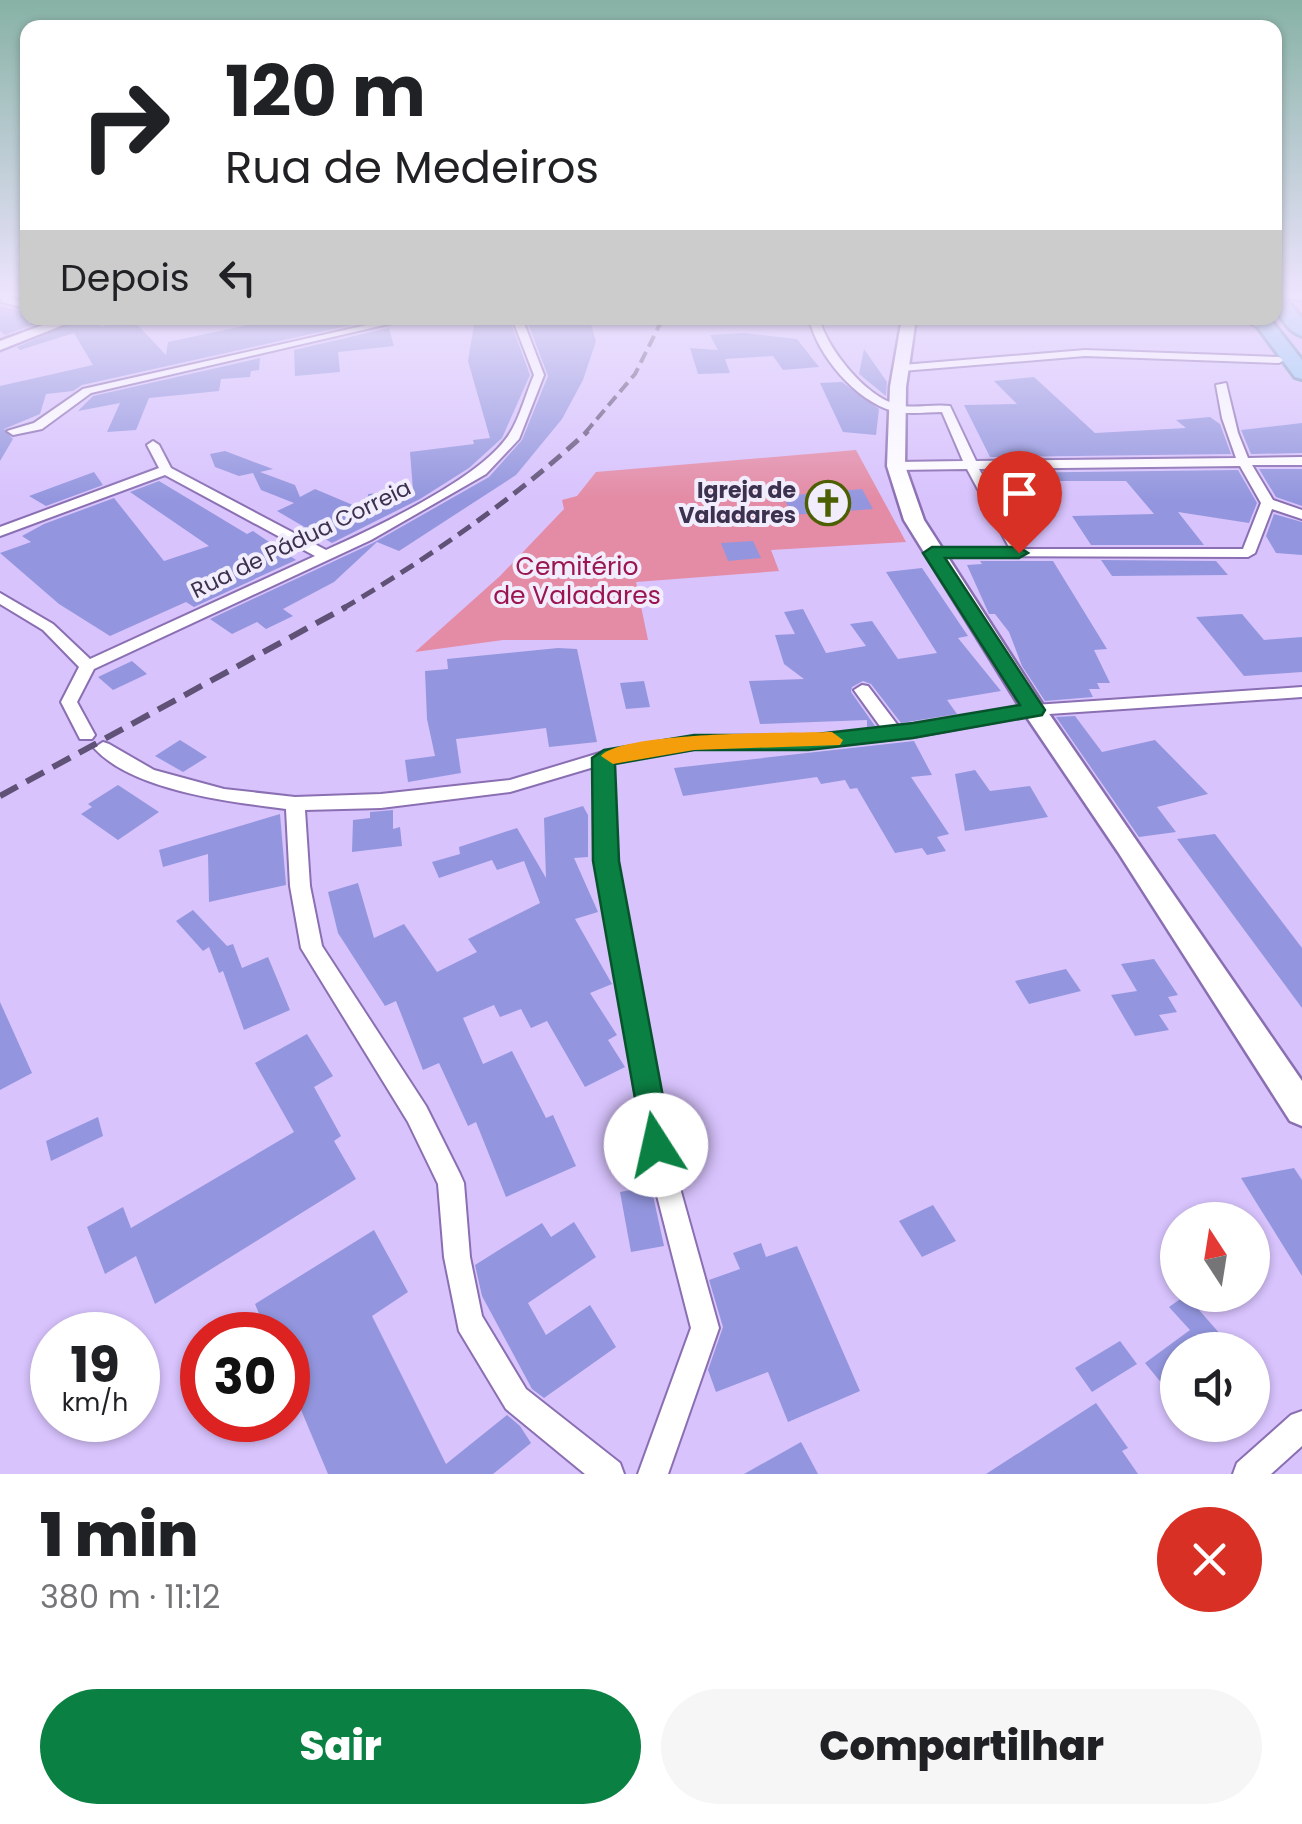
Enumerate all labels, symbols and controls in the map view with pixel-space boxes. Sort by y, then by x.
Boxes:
text: 120 m [225,42,426,141]
icon: right [60,60,190,190]
text: Rua de Medeiros [225,136,599,199]
icon: left [210,250,265,305]
text: Depois [60,251,190,304]
pin [977,451,1062,554]
icon: arrive [992,466,1047,521]
street label: Rua de Pádua Correia [186,472,416,606]
place label: Igreja de Valadares [678,475,796,531]
church icon: Igreja de Valadares [805,480,851,526]
park label: Cemitério de Valadares [493,549,661,613]
position arrow [604,1093,708,1197]
north arrow [1160,1202,1270,1312]
map controls [1160,1202,1270,1442]
speed limit sign: 30 [180,1312,310,1442]
text: 19 [70,1329,120,1400]
button: sound [1160,1332,1270,1442]
text: km/h [62,1385,128,1420]
text: 1 min [40,1493,198,1577]
button: close [1157,1507,1262,1612]
text: 380 m · 11:12 [40,1574,220,1619]
button: Sair [40,1689,641,1804]
button: Compartilhar [661,1689,1262,1804]

